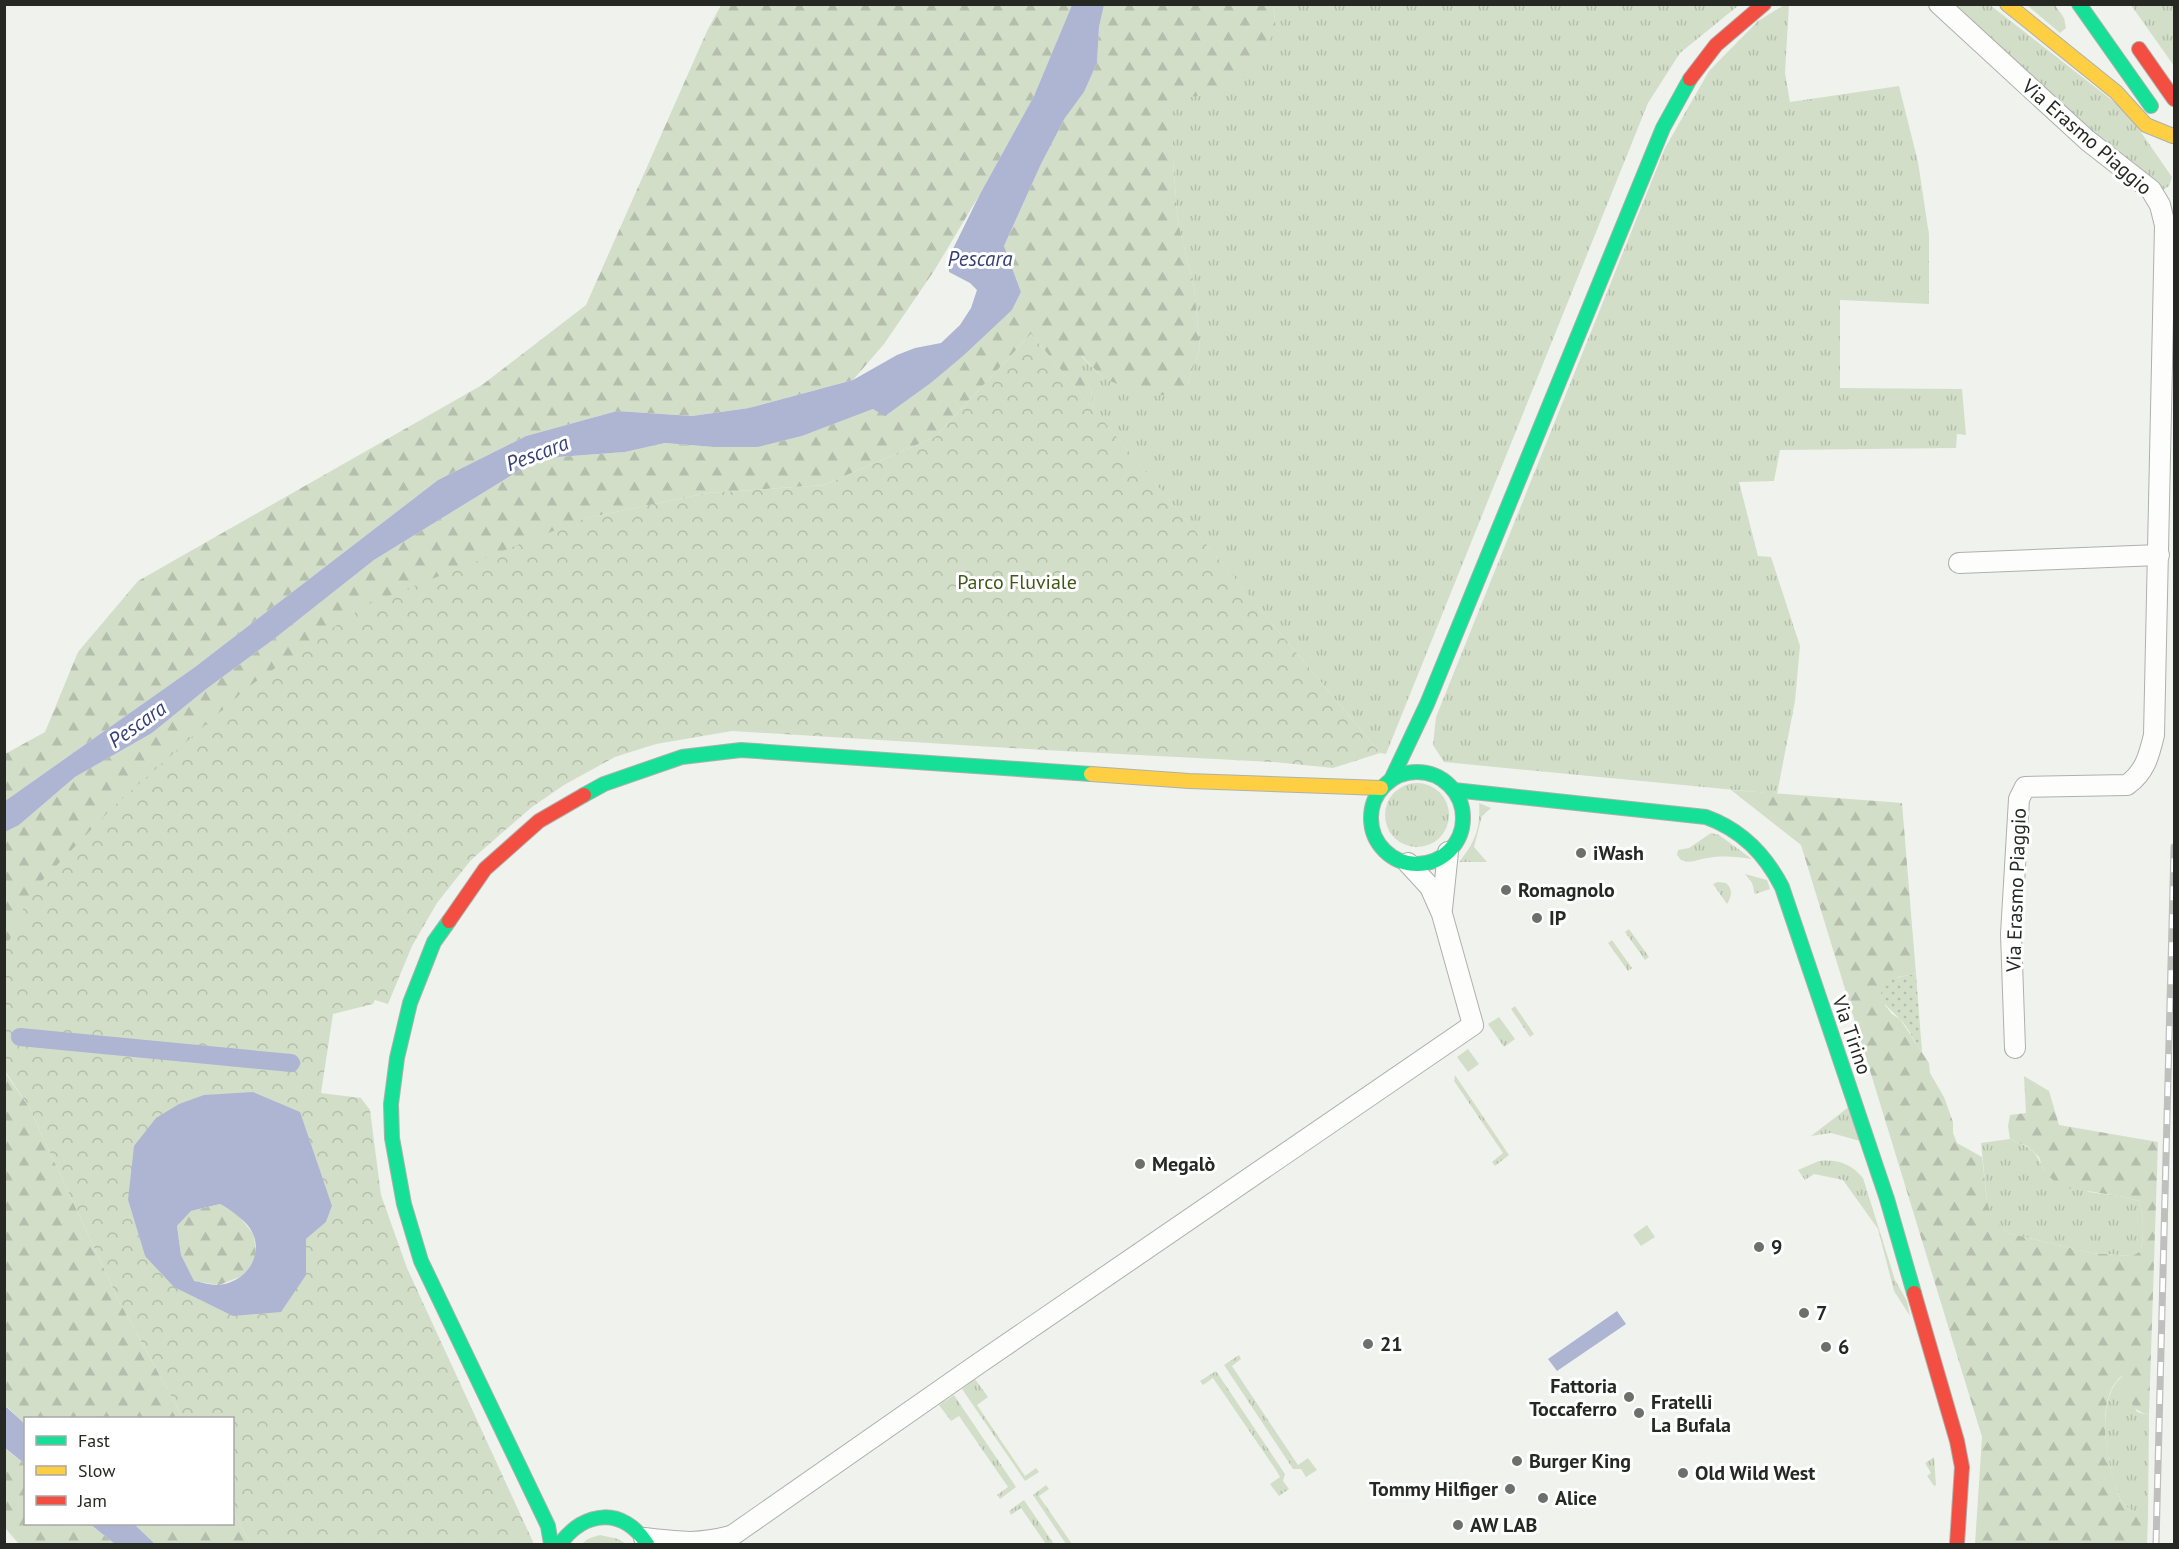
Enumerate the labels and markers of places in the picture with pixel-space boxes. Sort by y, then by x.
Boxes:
place label: iWash [1593,840,1644,866]
marker: iWash [1574,846,1588,860]
place label: Romagnolo [1518,877,1615,903]
marker: Romagnolo [1499,883,1513,897]
place label: IP [1549,905,1566,931]
marker: IP [1530,911,1544,925]
place label: Megalò [1152,1151,1216,1177]
marker: Megalò [1133,1157,1147,1171]
place label: 9 [1771,1234,1782,1260]
marker: 9 [1752,1240,1766,1254]
place label: 7 [1816,1300,1827,1326]
marker: 7 [1797,1306,1811,1320]
place label: 21 [1380,1331,1403,1357]
place label: 6 [1838,1334,1849,1360]
marker: 21 [1361,1337,1375,1351]
marker: 6 [1819,1340,1833,1354]
place label: Fattoria Toccaferro [1529,1373,1617,1422]
place label: Fratelli La Bufala [1651,1389,1731,1438]
marker: Fattoria Toccaferro [1622,1390,1636,1404]
marker: Fratelli La Bufala [1632,1406,1646,1420]
place label: Burger King [1529,1448,1631,1474]
marker: Burger King [1510,1454,1524,1468]
place label: Old Wild West [1695,1460,1815,1486]
marker: Old Wild West [1676,1466,1690,1480]
place label: Tommy Hilfiger [1369,1476,1498,1502]
marker: Tommy Hilfiger [1503,1482,1517,1496]
place label: Alice [1555,1485,1597,1511]
marker: Alice [1536,1491,1550,1505]
place label: AW LAB [1470,1512,1538,1538]
marker: AW LAB [1451,1518,1465,1532]

